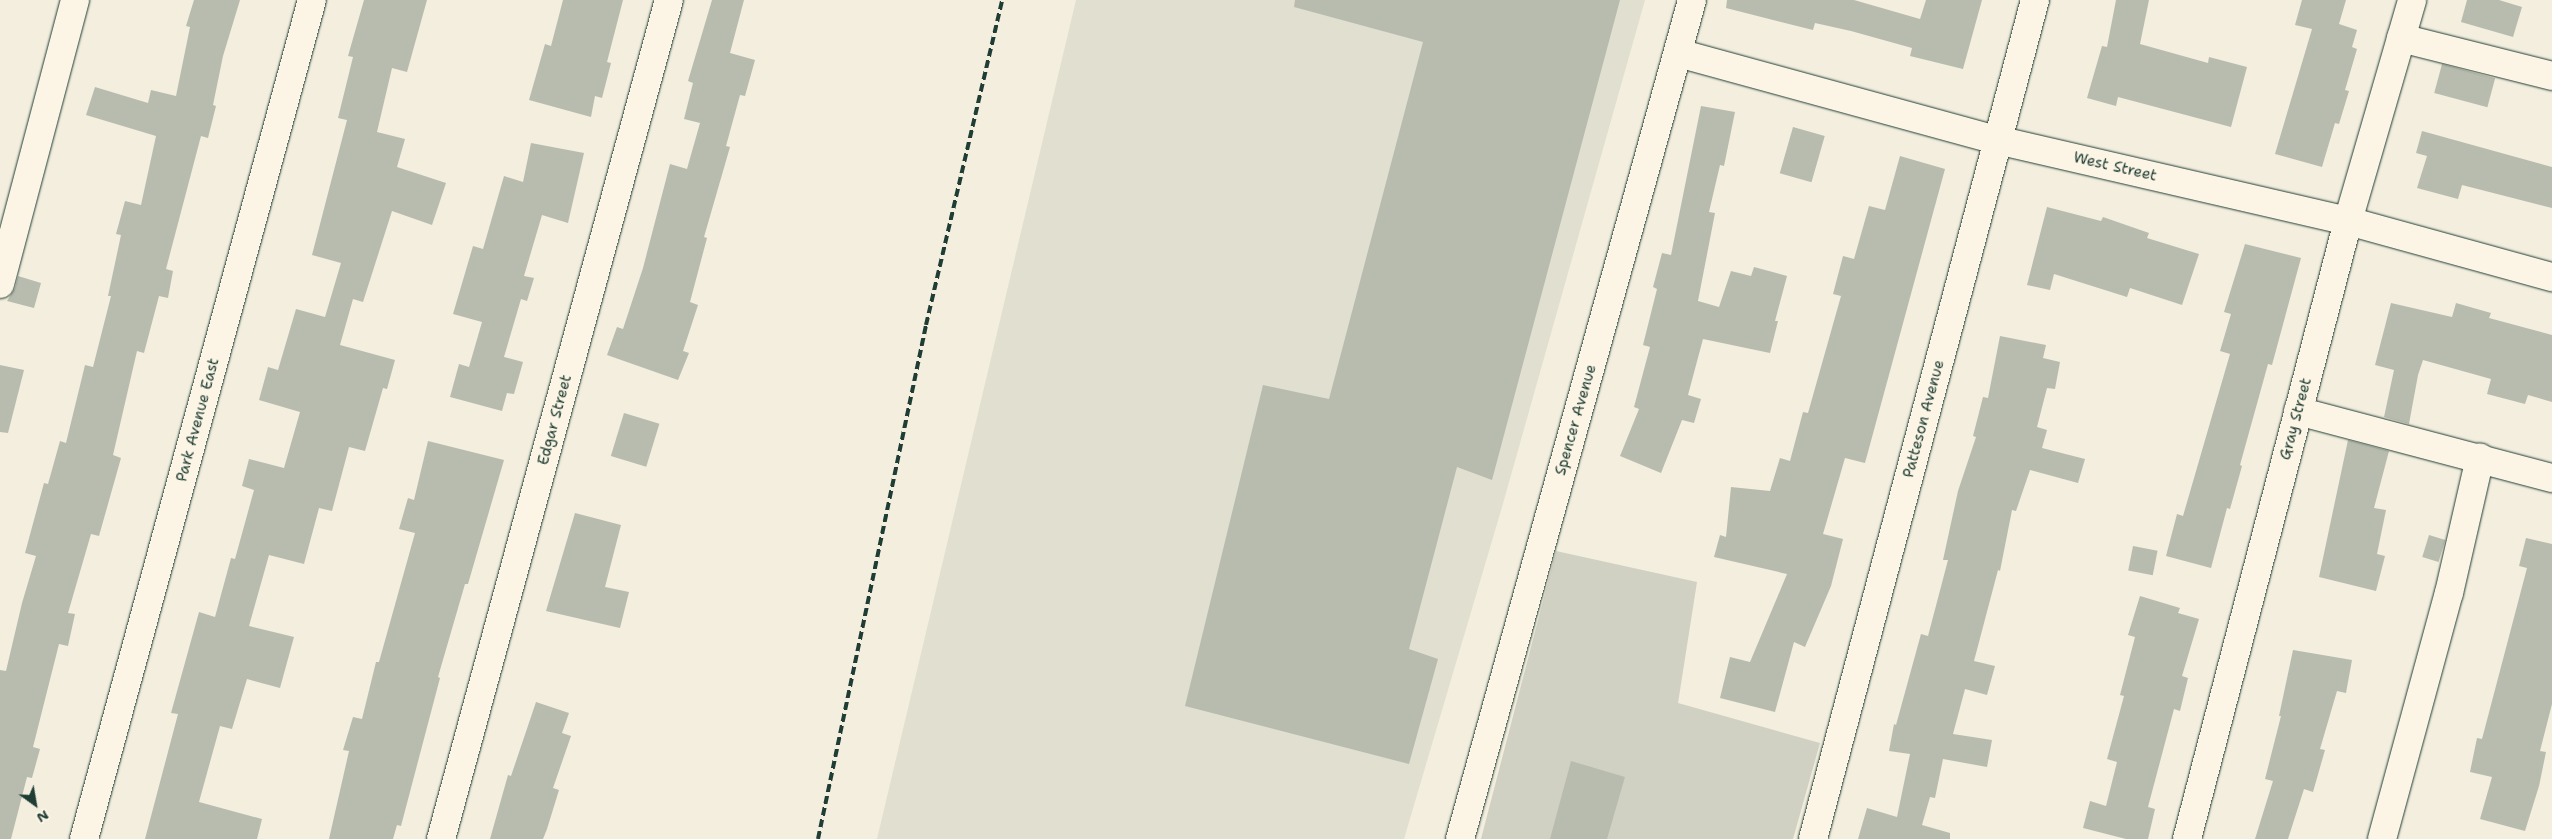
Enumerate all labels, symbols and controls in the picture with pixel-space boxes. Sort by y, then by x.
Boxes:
street label: West Street [2072,149,2158,185]
street label: Park Avenue East [173,356,223,484]
street label: Patteson Avenue [1900,358,1948,480]
street label: Spencer Avenue [1552,362,1600,478]
street label: Edgar Street [534,373,576,467]
street label: Gray Street [2276,376,2316,462]
north arrow [10,779,60,829]
text: N [33,806,52,827]

